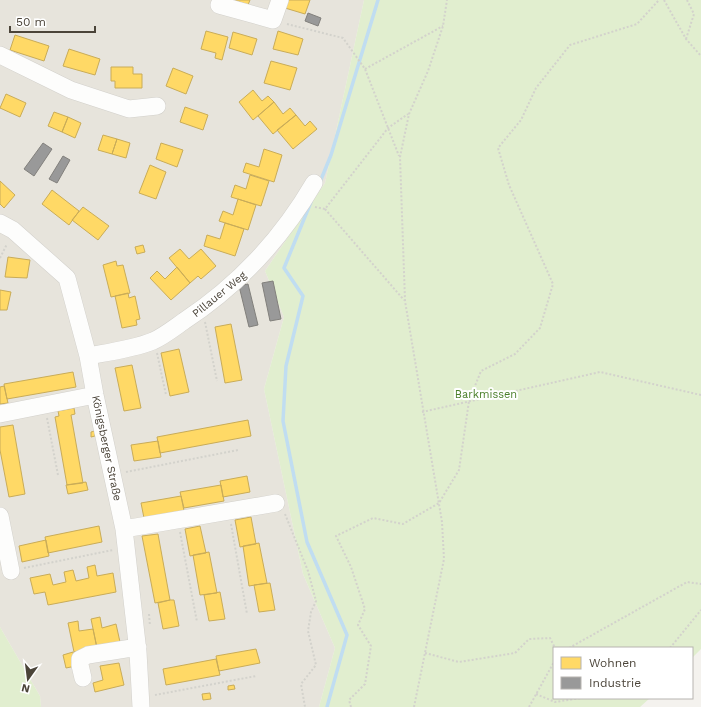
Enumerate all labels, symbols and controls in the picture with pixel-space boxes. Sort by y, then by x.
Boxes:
scale bar [10,8,95,34]
text: 50 m [16,15,46,29]
street label: Pillauer Weg [190,269,249,320]
park label: Barkmissen [455,388,517,401]
street label: Königsberger Straße [89,394,124,502]
legend [553,647,693,699]
text: Wohnen [589,656,637,670]
north arrow [8,659,48,699]
text: Industrie [589,676,641,690]
text: N [20,681,31,696]

